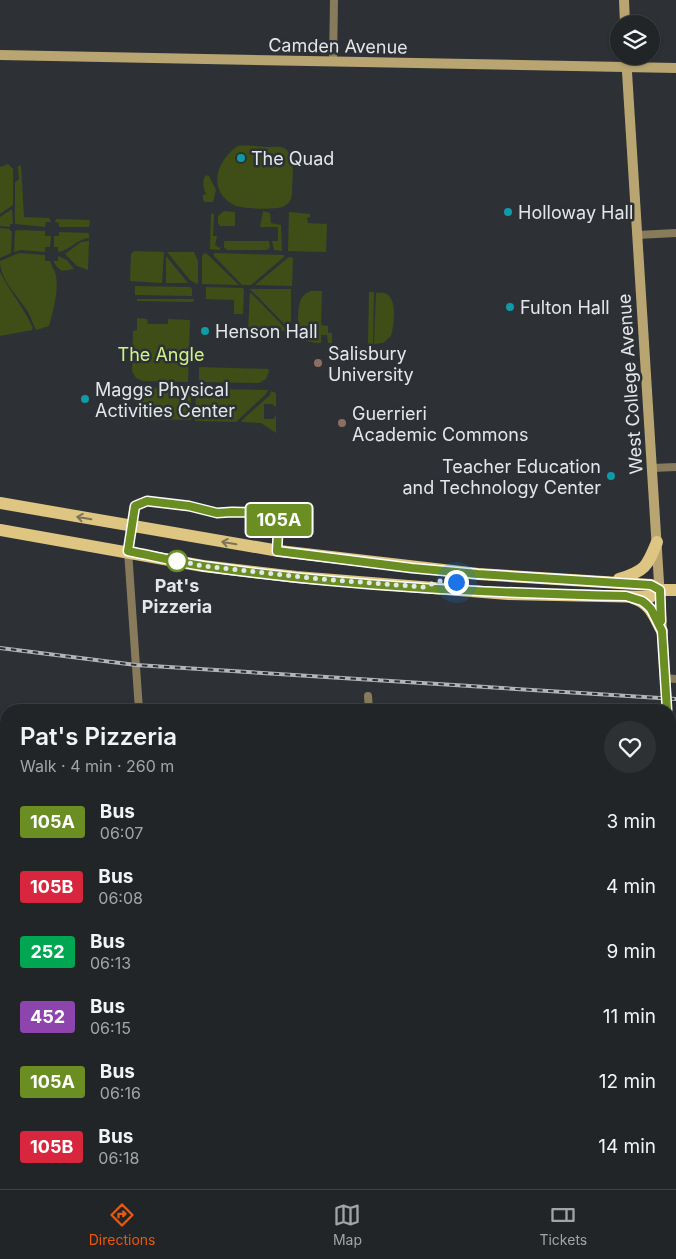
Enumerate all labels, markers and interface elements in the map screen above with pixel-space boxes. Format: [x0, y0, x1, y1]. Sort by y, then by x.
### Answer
map controls [610, 15, 660, 65]
button: layers [610, 15, 660, 65]
street label: Camden Avenue [268, 34, 408, 58]
place label: The Quad [251, 148, 334, 169]
marker: The Quad [235, 152, 247, 164]
place label: Holloway Hall [518, 202, 633, 223]
marker: Holloway Hall [502, 206, 514, 218]
street label: West College Avenue [613, 293, 647, 475]
place label: Fulton Hall [520, 297, 610, 318]
marker: Fulton Hall [504, 301, 516, 313]
place label: Henson Hall [215, 321, 318, 342]
marker: Henson Hall [199, 325, 211, 337]
place label: Salisbury University [328, 343, 414, 385]
park label: The Angle [118, 344, 204, 365]
marker: Salisbury University [312, 357, 324, 369]
place label: Maggs Physical Activities Center [95, 379, 235, 421]
marker: Maggs Physical Activities Center [79, 393, 91, 405]
place label: Guerrieri Academic Commons [352, 403, 528, 445]
marker: Guerrieri Academic Commons [336, 417, 348, 429]
place label: Teacher Education and Technology Center [402, 456, 601, 498]
marker: Teacher Education and Technology Center [605, 470, 617, 482]
line badge: 105A [244, 504, 314, 536]
text: 105A [257, 509, 301, 530]
one-way arrow [76, 513, 92, 523]
one-way arrow [221, 537, 237, 547]
marker: Pat's Pizzeria [166, 550, 188, 572]
your location [444, 570, 469, 595]
place label: Pat's Pizzeria [142, 575, 212, 617]
button: heart [604, 721, 656, 773]
text: Pat's Pizzeria [20, 722, 177, 751]
text: Walk · 4 min · 260 m [20, 756, 174, 776]
text: Bus [100, 800, 135, 823]
text: 3 min [606, 810, 656, 833]
text: 105A [30, 811, 75, 832]
text: 06:07 [100, 823, 143, 843]
text: Bus [98, 865, 133, 888]
text: 4 min [606, 875, 656, 898]
text: 105B [30, 876, 73, 897]
text: 06:08 [98, 888, 143, 908]
text: Bus [90, 930, 125, 953]
text: 9 min [606, 940, 656, 963]
text: 252 [30, 941, 65, 962]
text: 06:13 [90, 953, 131, 973]
text: Bus [90, 995, 125, 1018]
text: 11 min [603, 1005, 656, 1028]
text: 452 [30, 1006, 65, 1027]
text: 06:15 [90, 1018, 131, 1038]
text: Bus [100, 1060, 135, 1083]
text: 12 min [599, 1070, 656, 1093]
text: 105A [30, 1071, 75, 1092]
text: 06:16 [100, 1083, 141, 1103]
text: Bus [98, 1125, 133, 1148]
text: 14 min [598, 1135, 656, 1158]
text: 105B [30, 1136, 73, 1157]
text: 06:18 [98, 1148, 139, 1168]
tab: Directions [89, 1201, 155, 1248]
tab: Map [333, 1201, 362, 1248]
tab: Tickets [539, 1201, 587, 1248]

